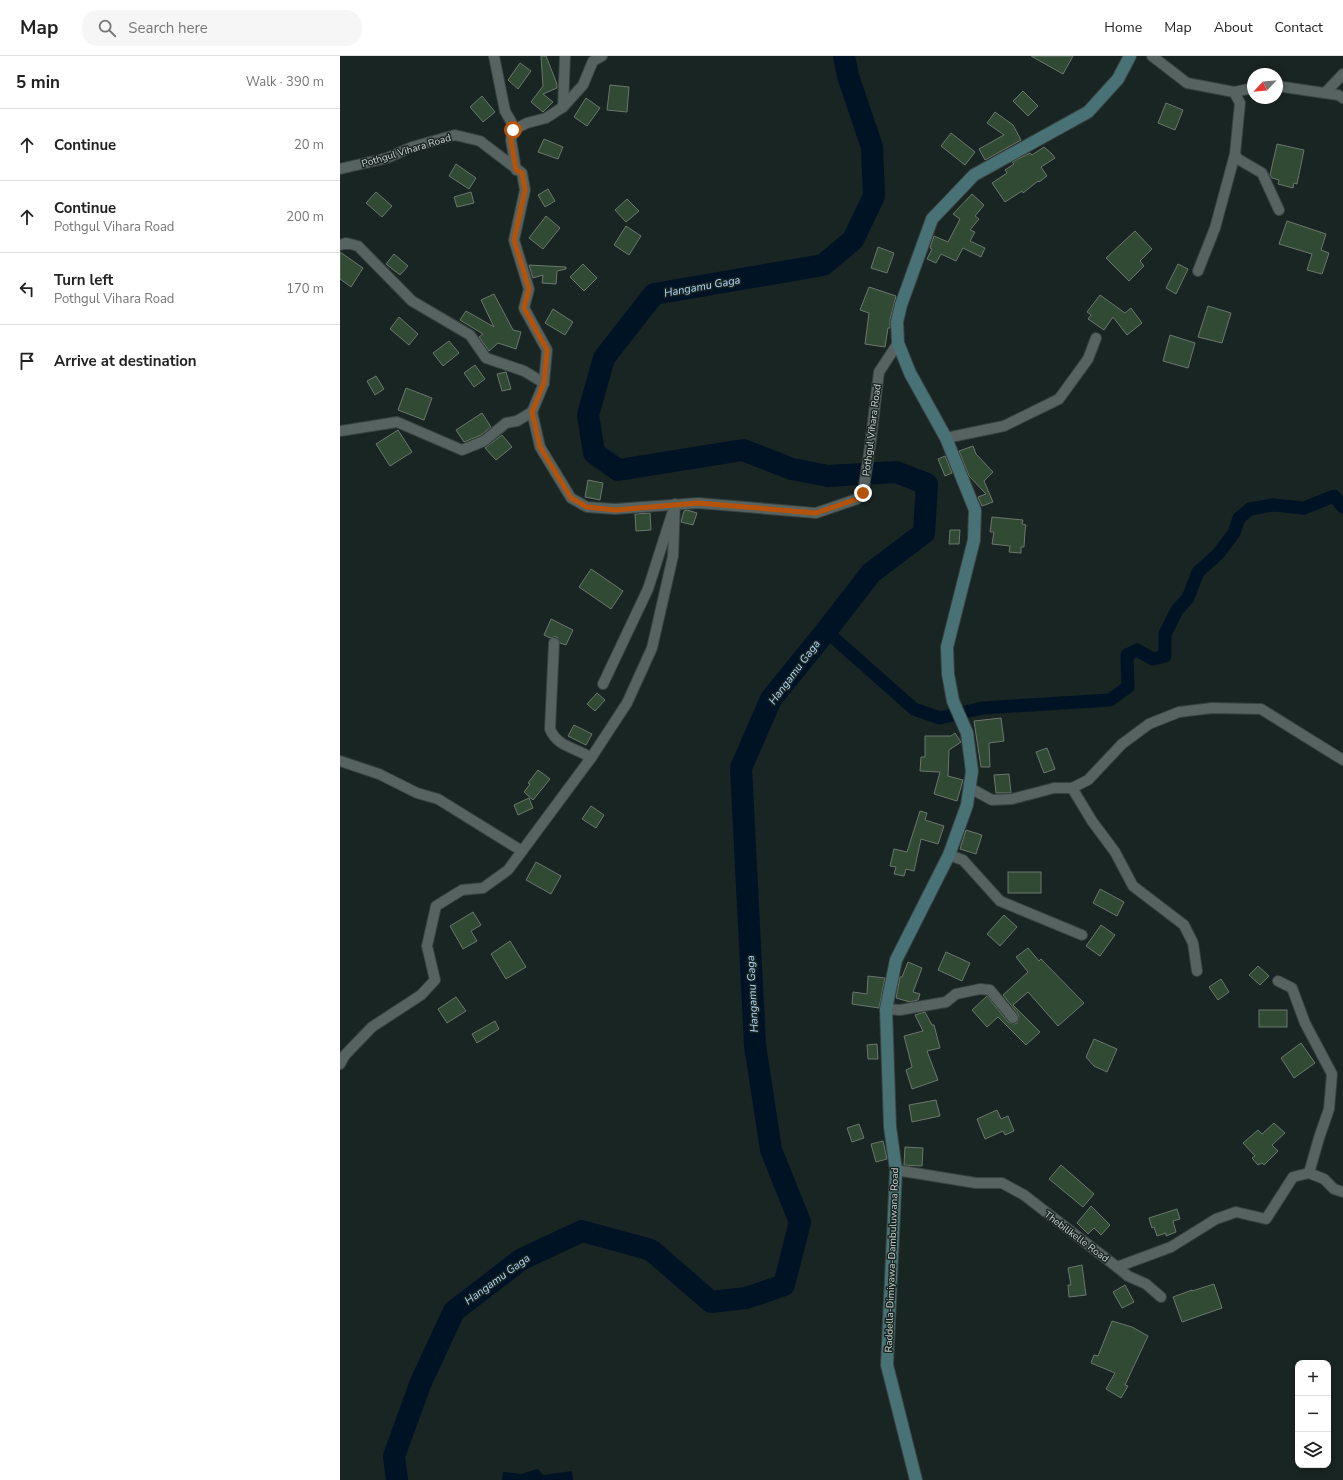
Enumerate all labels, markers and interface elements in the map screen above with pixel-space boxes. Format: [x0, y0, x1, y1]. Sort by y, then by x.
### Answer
search box [82, 10, 362, 46]
text: Map [20, 15, 58, 41]
icon: search [96, 17, 118, 39]
text: Search here [128, 18, 208, 38]
text: Home [1104, 18, 1142, 37]
text: Map [1164, 18, 1192, 37]
text: About [1214, 18, 1253, 37]
text: Contact [1275, 18, 1323, 37]
north arrow [1247, 68, 1283, 104]
text: 5 min [16, 71, 60, 94]
text: Walk · 390 m [246, 73, 324, 91]
route start [504, 121, 522, 139]
street label: Pothgul Vihara Road [360, 131, 453, 171]
icon: ahead [16, 134, 38, 156]
text: Continue [54, 135, 116, 155]
text: 20 m [294, 136, 324, 154]
text: Continue [54, 198, 116, 218]
icon: ahead [16, 206, 38, 228]
text: 200 m [286, 208, 324, 226]
text: Pothgul Vihara Road [54, 218, 174, 236]
text: Turn left [54, 270, 113, 290]
water label: Hangamu Gaga [663, 272, 742, 301]
icon: left [16, 278, 38, 300]
text: 170 m [286, 280, 324, 298]
text: Pothgul Vihara Road [54, 290, 174, 308]
icon: arrive [16, 350, 38, 372]
text: Arrive at destination [54, 351, 197, 371]
street label: Pothgul Vihara Road [859, 383, 885, 477]
route end [854, 484, 872, 502]
water label: Hangamu Gaga [765, 637, 824, 708]
water label: Hangamu Gaga [743, 955, 762, 1033]
street label: Raddella-Dimiyawa-Dambuluwana Road [882, 1167, 902, 1353]
street label: Thebilikelle Road [1041, 1208, 1112, 1266]
water label: Hangamu Gaga [462, 1251, 533, 1308]
map controls [1295, 1360, 1331, 1468]
button: + [1295, 1360, 1331, 1396]
button: − [1295, 1396, 1331, 1432]
button: layers [1295, 1432, 1331, 1468]

